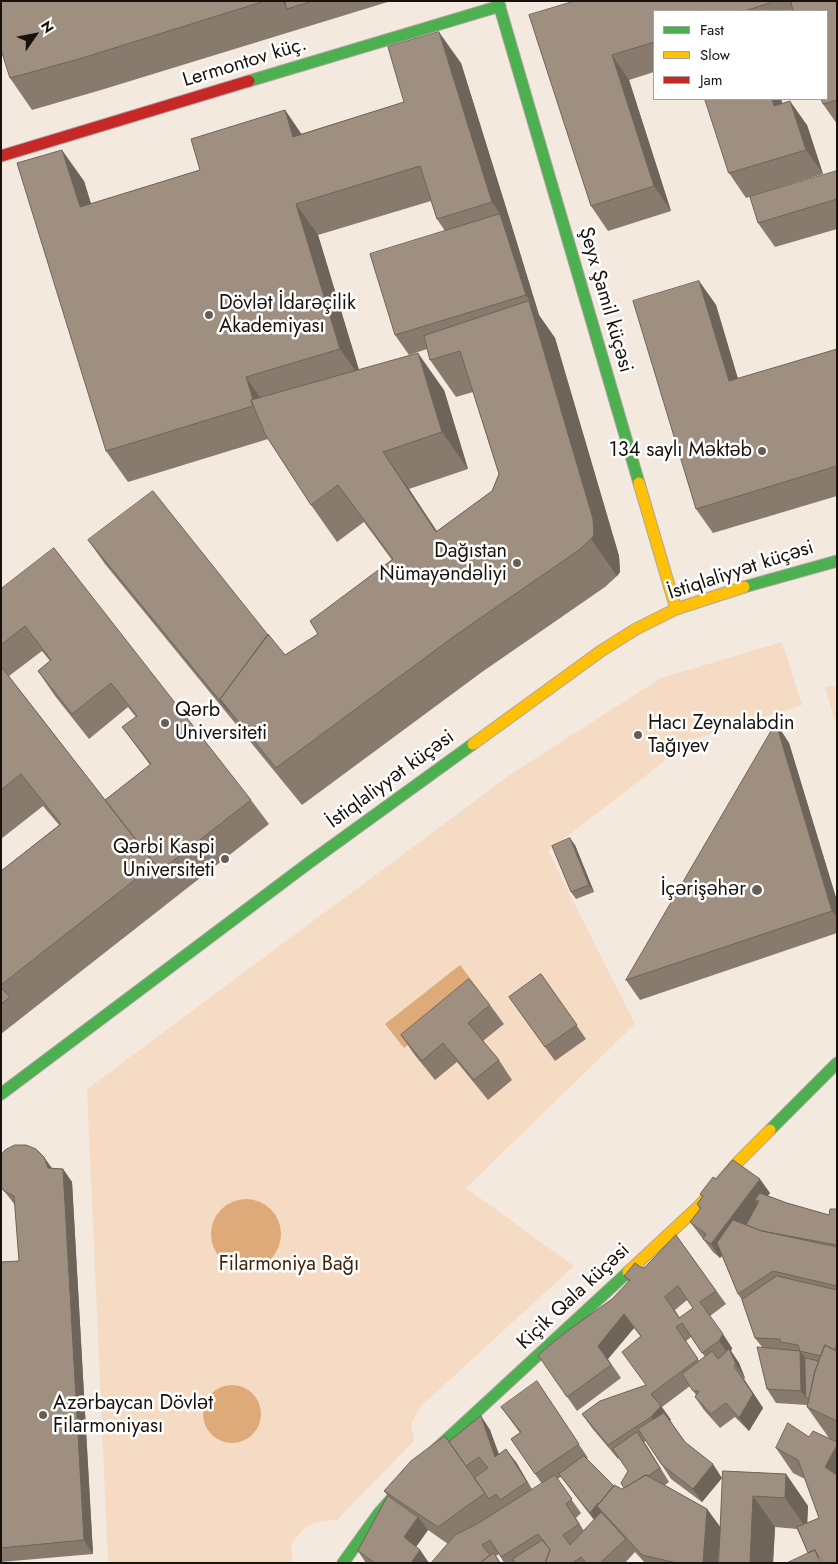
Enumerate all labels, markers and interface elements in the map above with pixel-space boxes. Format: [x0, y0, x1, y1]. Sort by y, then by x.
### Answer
north arrow [10, 10, 60, 60]
legend [653, 10, 828, 100]
text: N [36, 17, 59, 37]
text: Fast [700, 19, 724, 41]
street label: Lermontov küç. [180, 33, 310, 93]
text: Slow [700, 44, 730, 66]
text: Jam [700, 69, 723, 91]
street label: Şeyx Şamil küçəsi [573, 225, 637, 375]
place label: Dövlət İdarəçilik Akademiyası [219, 292, 356, 339]
marker: Dövlət İdarəçilik Akademiyası [203, 309, 215, 321]
place label: 134 saylı Məktəb [609, 439, 752, 463]
marker: 134 saylı Məktəb [756, 445, 768, 457]
street label: İstiqlaliyyət küçəsi [665, 536, 817, 606]
place label: Dağıstan Nümayəndəliyi [379, 540, 507, 587]
marker: Dağıstan Nümayəndəliyi [511, 557, 523, 569]
place label: Qərb Universiteti [175, 699, 267, 746]
place label: Hacı Zeynalabdin Tağıyev [648, 712, 795, 759]
marker: Qərb Universiteti [159, 717, 171, 729]
street label: İstiqlaliyyət küçəsi [323, 726, 459, 834]
marker: Hacı Zeynalabdin Tağıyev [632, 729, 644, 741]
place label: Qərbi Kaspi Universiteti [113, 836, 215, 883]
marker: Qərbi Kaspi Universiteti [219, 853, 231, 865]
place label: İçərişəhər [661, 878, 746, 902]
marker: İçərişəhər [750, 883, 764, 897]
street label: Kiçik Qala küçəsi [513, 1239, 635, 1355]
park label: Filarmoniya Bağı [219, 1253, 359, 1277]
place label: Azərbaycan Dövlət Filarmoniyası [53, 1392, 213, 1439]
marker: Azərbaycan Dövlət Filarmoniyası [37, 1409, 49, 1421]

